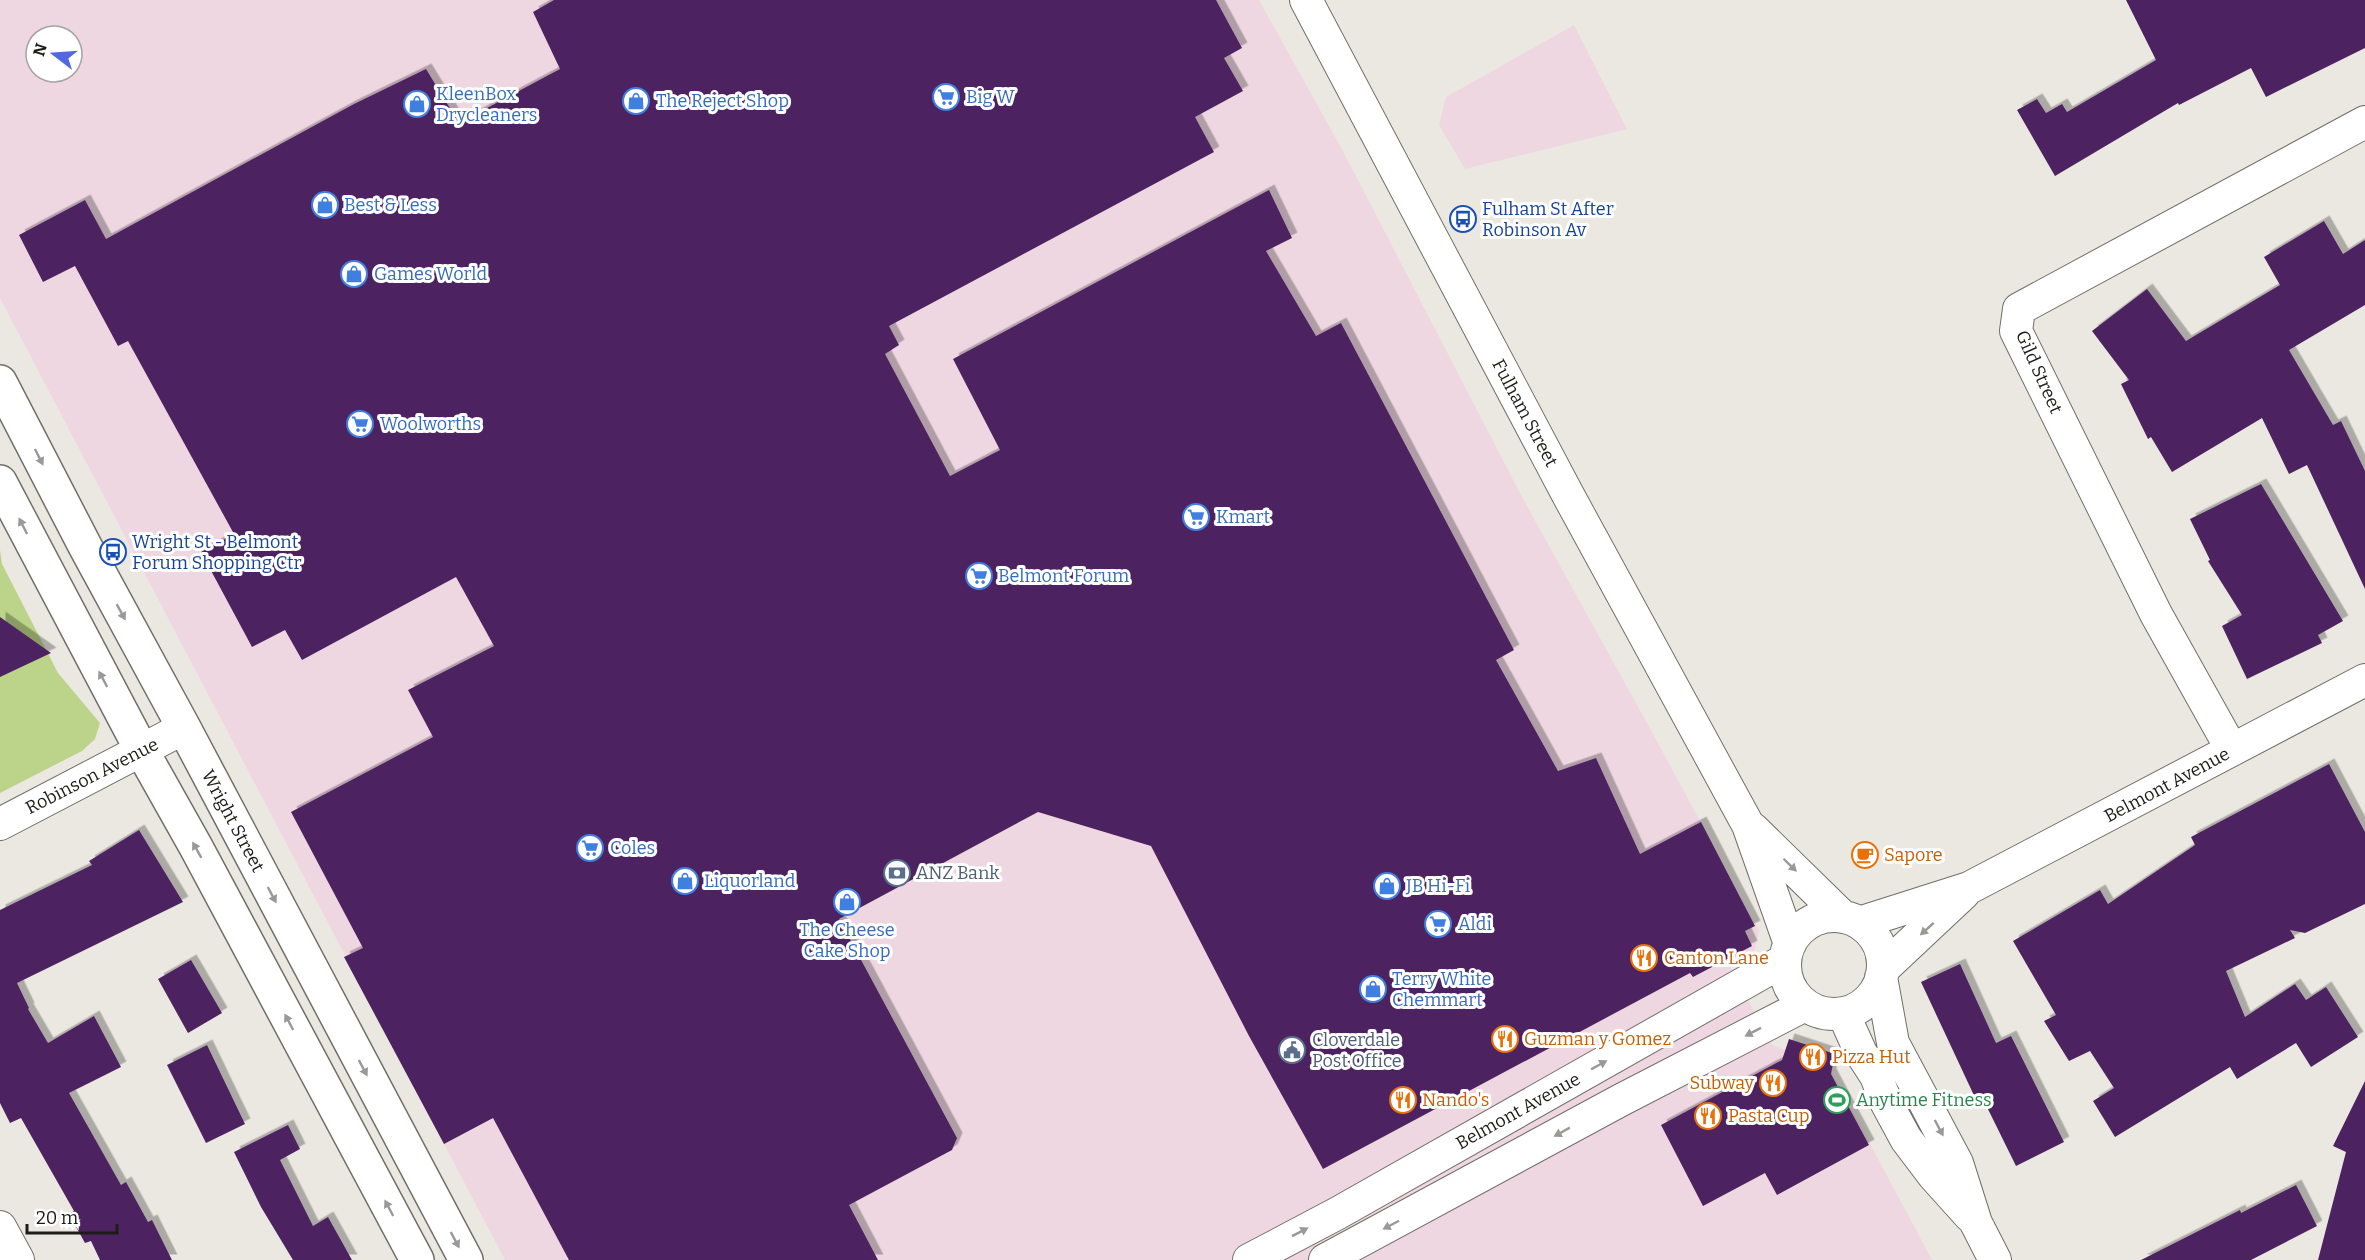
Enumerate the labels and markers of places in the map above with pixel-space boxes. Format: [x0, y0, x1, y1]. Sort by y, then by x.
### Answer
supermarket icon: Big W [931, 82, 961, 112]
place label: KleenBox Drycleaners [436, 83, 537, 126]
shop icon: The Reject Shop [621, 86, 651, 116]
place label: Big W [966, 86, 1015, 108]
shop icon: KleenBox Drycleaners [402, 89, 432, 119]
place label: The Reject Shop [656, 90, 789, 112]
shop icon: Best & Less [310, 190, 340, 220]
place label: Best & Less [344, 194, 437, 216]
place label: Fulham St After Robinson Av [1482, 198, 1614, 241]
bus stop icon: Fulham St After Robinson Av [1448, 204, 1478, 234]
shop icon: Games World [339, 259, 369, 289]
place label: Games World [374, 263, 487, 285]
supermarket icon: Woolworths [345, 409, 375, 439]
place label: Woolworths [380, 413, 481, 435]
supermarket icon: Kmart [1181, 502, 1211, 532]
place label: Kmart [1216, 506, 1270, 528]
place label: Wright St - Belmont Forum Shopping Ctr [132, 531, 302, 574]
bus stop icon: Wright St - Belmont Forum Shopping Ctr [98, 537, 128, 567]
supermarket icon: Belmont Forum [964, 561, 994, 591]
place label: Belmont Forum [998, 565, 1129, 587]
supermarket icon: Coles [575, 833, 605, 863]
place label: Coles [610, 837, 655, 859]
cafe icon: Sapore [1850, 840, 1880, 870]
place label: Sapore [1884, 844, 1943, 866]
bank icon: ANZ Bank [882, 858, 912, 888]
place label: ANZ Bank [916, 862, 1000, 884]
shop icon: Liquorland [670, 866, 700, 896]
place label: Liquorland [704, 870, 796, 892]
shop icon: JB Hi-Fi [1372, 871, 1402, 901]
place label: JB Hi-Fi [1405, 875, 1470, 897]
shop icon: The Cheese Cake Shop [832, 887, 862, 917]
supermarket icon: Aldi [1423, 909, 1453, 939]
place label: Aldi [1458, 913, 1492, 935]
place label: The Cheese Cake Shop [799, 919, 895, 962]
restaurant icon: Canton Lane [1629, 943, 1659, 973]
place label: Canton Lane [1664, 947, 1769, 969]
place label: Terry White Chemmart [1392, 968, 1491, 1011]
shop icon: Terry White Chemmart [1358, 974, 1388, 1004]
restaurant icon: Guzman y Gomez [1490, 1024, 1520, 1054]
place label: Guzman y Gomez [1524, 1028, 1671, 1050]
place label: Cloverdale Post Office [1312, 1029, 1402, 1072]
public building icon: Cloverdale Post Office [1277, 1035, 1307, 1065]
restaurant icon: Pizza Hut [1798, 1042, 1828, 1072]
place label: Pizza Hut [1832, 1046, 1911, 1068]
restaurant icon: Subway [1758, 1068, 1788, 1098]
place label: Subway [1689, 1072, 1754, 1094]
restaurant icon: Nando's [1388, 1085, 1418, 1115]
sports icon: Anytime Fitness [1822, 1085, 1852, 1115]
place label: Nando's [1422, 1089, 1489, 1111]
place label: Anytime Fitness [1856, 1089, 1992, 1111]
restaurant icon: Pasta Cup [1693, 1101, 1723, 1131]
place label: Pasta Cup [1728, 1105, 1810, 1127]

